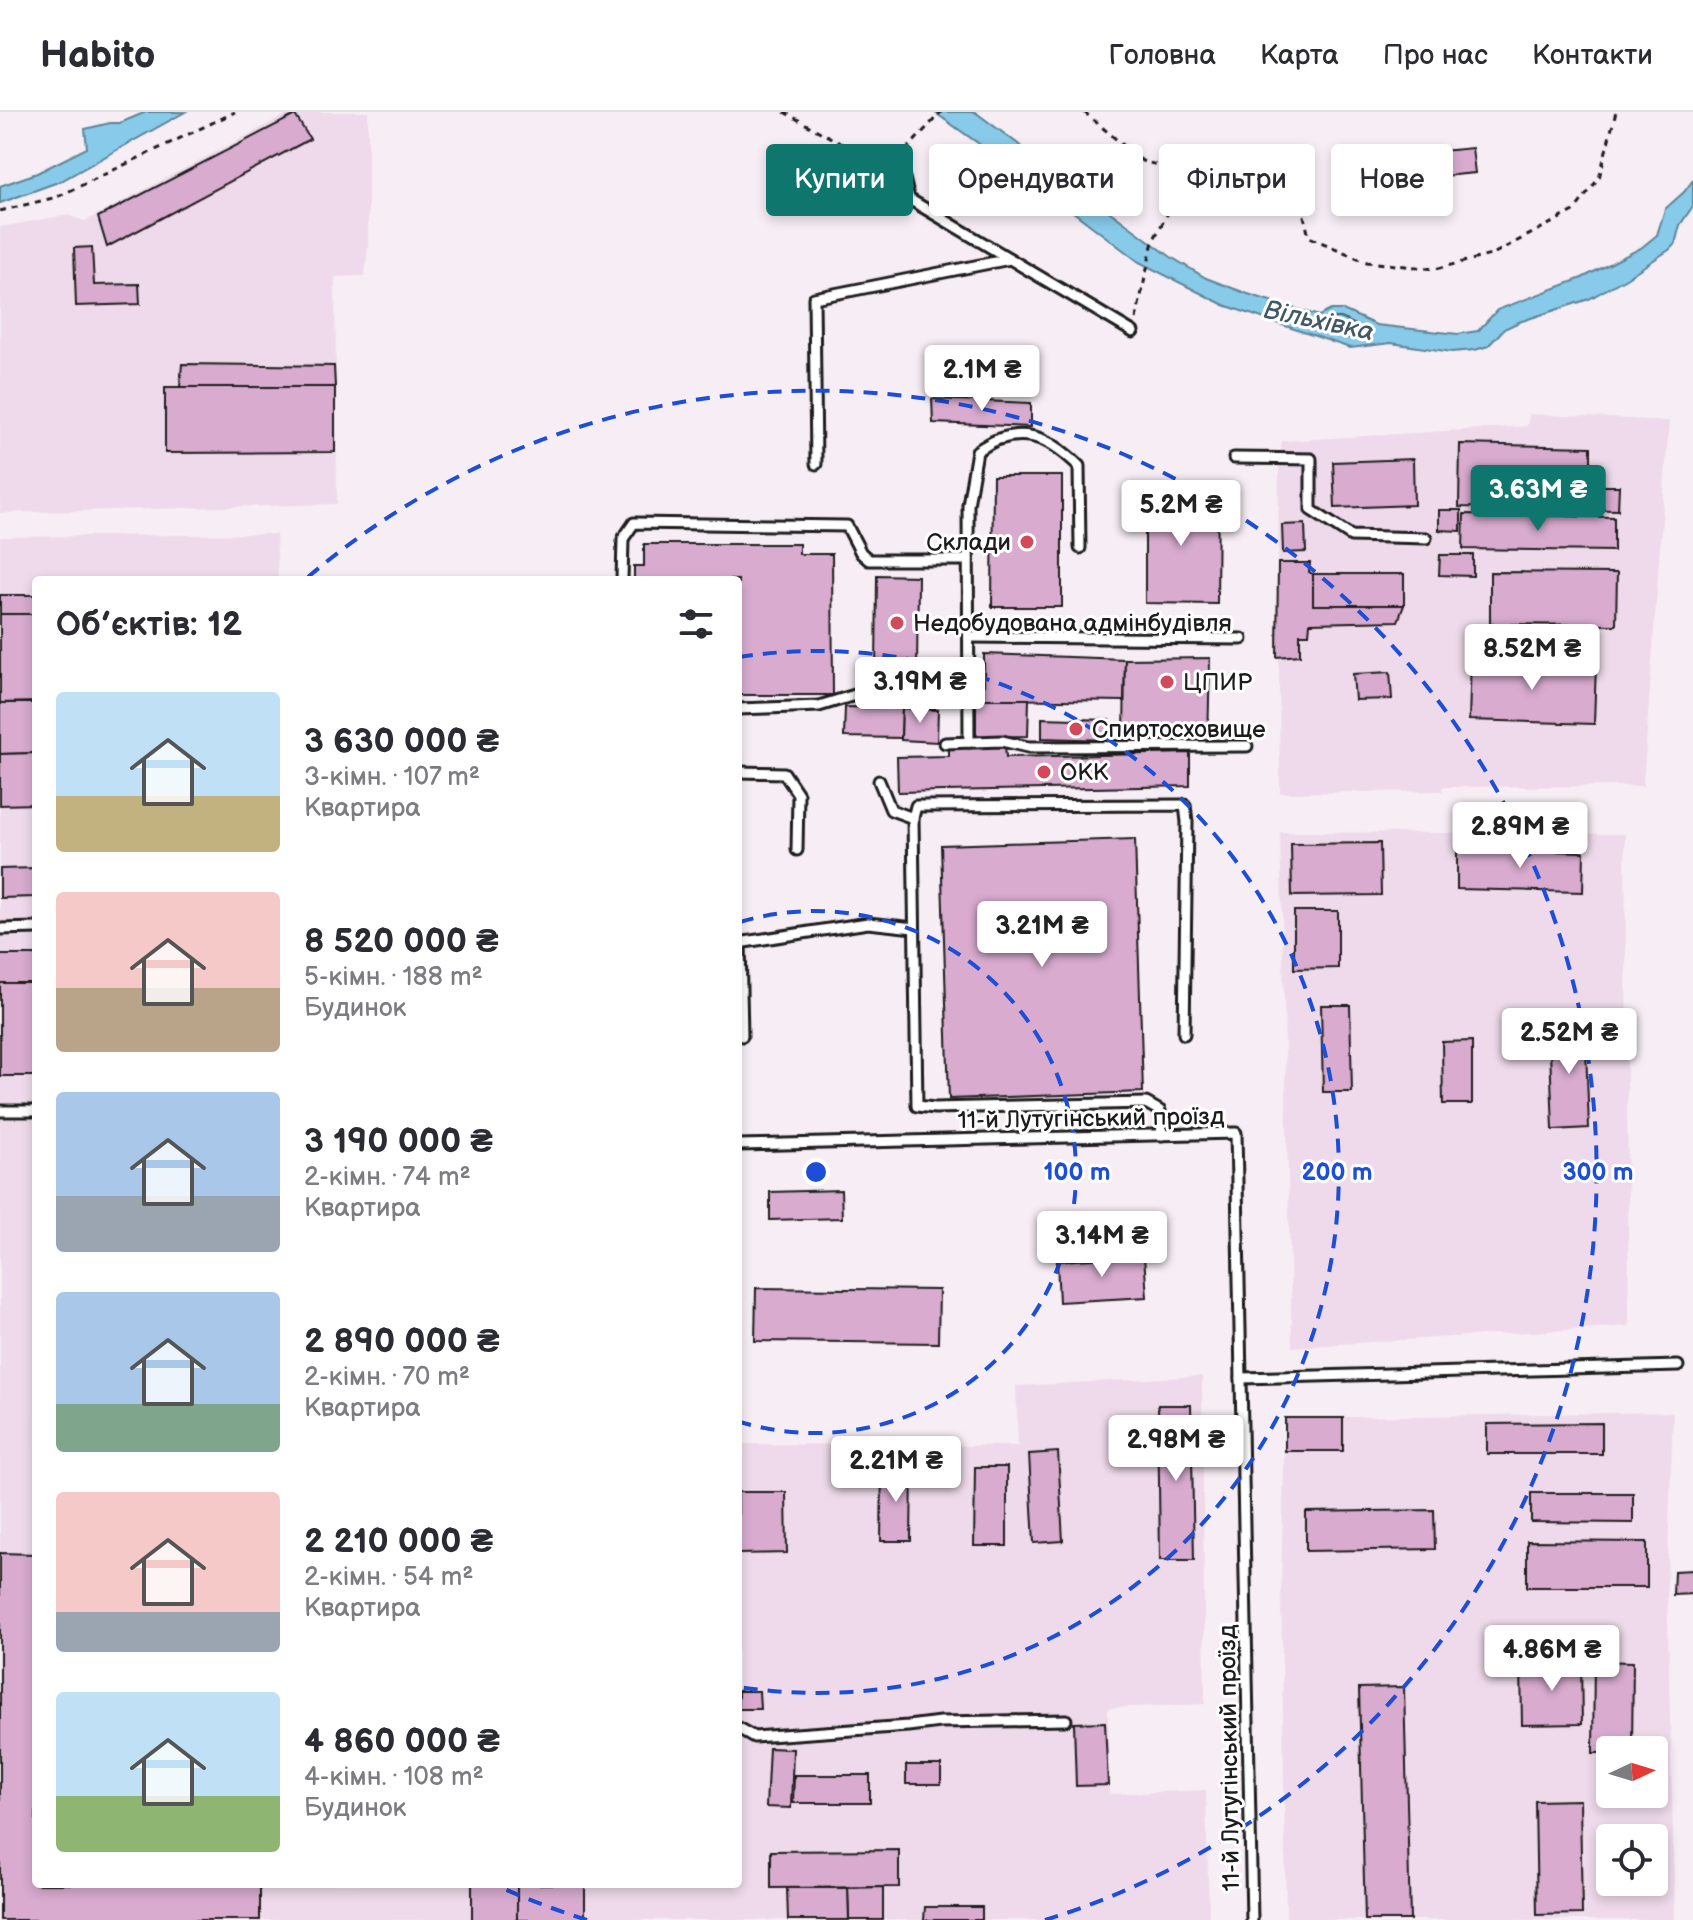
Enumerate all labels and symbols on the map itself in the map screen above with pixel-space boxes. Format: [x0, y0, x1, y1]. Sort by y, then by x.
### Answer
water label: Вільхівка [1261, 295, 1376, 348]
pin: 2.1M ₴ [917, 345, 1047, 413]
pin: 3.63M ₴ [1464, 465, 1612, 533]
pin: 5.2M ₴ [1116, 480, 1246, 548]
place label: Склади [926, 528, 1011, 557]
marker: Склади [1018, 533, 1036, 551]
place label: Недобудована адмінбудівля [913, 609, 1232, 638]
marker: Недобудована адмінбудівля [888, 614, 906, 632]
pin: 8.52M ₴ [1458, 624, 1606, 692]
pin: 3.19M ₴ [846, 657, 994, 725]
place label: ЦПИР [1183, 668, 1252, 697]
marker: ЦПИР [1158, 673, 1176, 691]
place label: Спиртосховище [1092, 715, 1266, 744]
marker: Спиртосховище [1067, 720, 1085, 738]
place label: ОКК [1060, 758, 1109, 787]
marker: ОКК [1035, 763, 1053, 781]
pin: 2.89M ₴ [1446, 802, 1594, 870]
pin: 3.21M ₴ [968, 901, 1116, 969]
pin: 2.52M ₴ [1495, 1008, 1643, 1076]
street label: 11-й Лутугінський проїзд [957, 1102, 1225, 1135]
centre of rings [802, 1158, 830, 1186]
text: 100 m [1044, 1158, 1110, 1187]
text: 200 m [1302, 1158, 1372, 1187]
text: 300 m [1563, 1158, 1633, 1187]
pin: 3.14M ₴ [1028, 1211, 1176, 1279]
pin: 2.98M ₴ [1102, 1415, 1250, 1483]
pin: 2.21M ₴ [822, 1436, 970, 1504]
street label: 11-й Лутугінський проїзд [1213, 1624, 1246, 1892]
pin: 4.86M ₴ [1478, 1625, 1626, 1693]
north arrow [1596, 1736, 1668, 1808]

